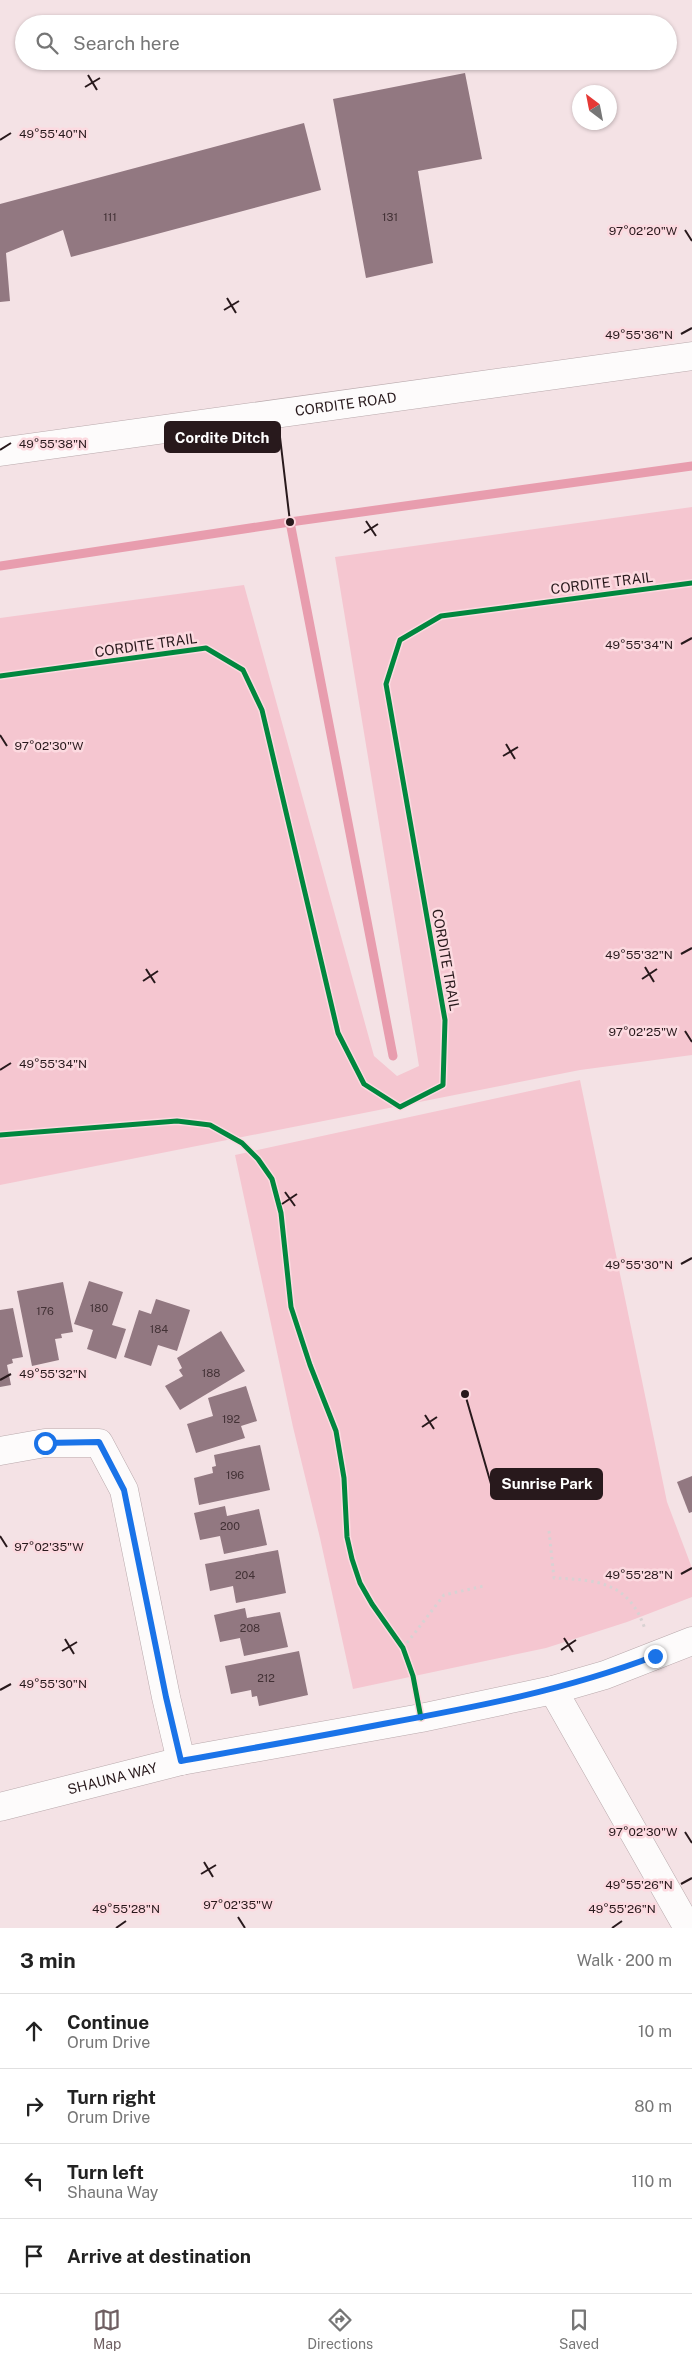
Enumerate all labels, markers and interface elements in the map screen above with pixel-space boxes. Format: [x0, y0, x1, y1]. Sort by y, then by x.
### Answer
search box [15, 15, 677, 70]
icon: search [33, 29, 61, 57]
text: Search here [73, 32, 180, 54]
north arrow [572, 85, 617, 130]
text: 49°55'40"N [19, 127, 87, 141]
house number: 111 [103, 211, 117, 223]
house number: 131 [382, 211, 398, 223]
text: 97°02'20"W [609, 224, 678, 238]
text: 49°55'36"N [605, 328, 673, 342]
street label: CORDITE ROAD [294, 389, 397, 419]
callout: Cordite Ditch [165, 422, 280, 452]
text: Cordite Ditch [175, 429, 269, 446]
text: 49°55'38"N [19, 437, 87, 451]
street label: CORDITE TRAIL [550, 569, 654, 597]
street label: CORDITE TRAIL [94, 630, 198, 660]
text: 49°55'34"N [605, 638, 673, 652]
text: 97°02'30"W [15, 739, 84, 753]
street label: CORDITE TRAIL [429, 908, 463, 1012]
text: 49°55'32"N [605, 948, 673, 962]
text: 97°02'25"W [609, 1025, 678, 1039]
text: 49°55'34"N [19, 1057, 87, 1071]
text: 49°55'30"N [605, 1258, 673, 1272]
house number: 180 [90, 1302, 108, 1314]
house number: 176 [36, 1305, 54, 1317]
house number: 184 [150, 1323, 168, 1335]
text: 49°55'32"N [19, 1367, 87, 1381]
house number: 188 [202, 1367, 220, 1379]
house number: 192 [222, 1413, 240, 1425]
route start [34, 1432, 57, 1455]
house number: 196 [226, 1469, 244, 1481]
callout: Sunrise Park [491, 1469, 602, 1499]
text: Sunrise Park [501, 1475, 593, 1492]
house number: 200 [220, 1520, 240, 1532]
text: 97°02'35"W [14, 1540, 84, 1554]
text: 49°55'28"N [605, 1568, 673, 1582]
house number: 204 [235, 1569, 255, 1581]
house number: 208 [240, 1622, 260, 1634]
route end [644, 1645, 667, 1668]
house number: 212 [257, 1672, 275, 1684]
text: 49°55'30"N [19, 1677, 87, 1691]
street label: SHAUNA WAY [66, 1759, 160, 1798]
text: 97°02'30"W [609, 1825, 678, 1839]
text: 49°55'26"N [605, 1878, 673, 1892]
text: 97°02'35"W [203, 1898, 273, 1912]
text: 49°55'28"N [92, 1902, 160, 1916]
text: 49°55'26"N [588, 1902, 656, 1916]
text: 3 min [20, 1948, 76, 1973]
text: Walk · 200 m [577, 1951, 672, 1970]
text: Continue [67, 2011, 149, 2033]
icon: ahead [20, 2017, 48, 2045]
text: 10 m [638, 2022, 672, 2041]
text: Orum Drive [67, 2033, 150, 2052]
text: Turn right [67, 2086, 156, 2108]
icon: right [20, 2092, 48, 2120]
text: 80 m [634, 2097, 672, 2116]
text: Orum Drive [67, 2108, 150, 2127]
text: Turn left [67, 2161, 144, 2183]
icon: left [20, 2167, 48, 2195]
text: 110 m [631, 2172, 672, 2191]
text: Shauna Way [67, 2183, 158, 2202]
icon: arrive [20, 2242, 48, 2270]
text: Arrive at destination [67, 2245, 251, 2267]
tab: Map [93, 2306, 121, 2352]
tab: Directions [307, 2306, 373, 2352]
tab: Saved [559, 2306, 599, 2352]

